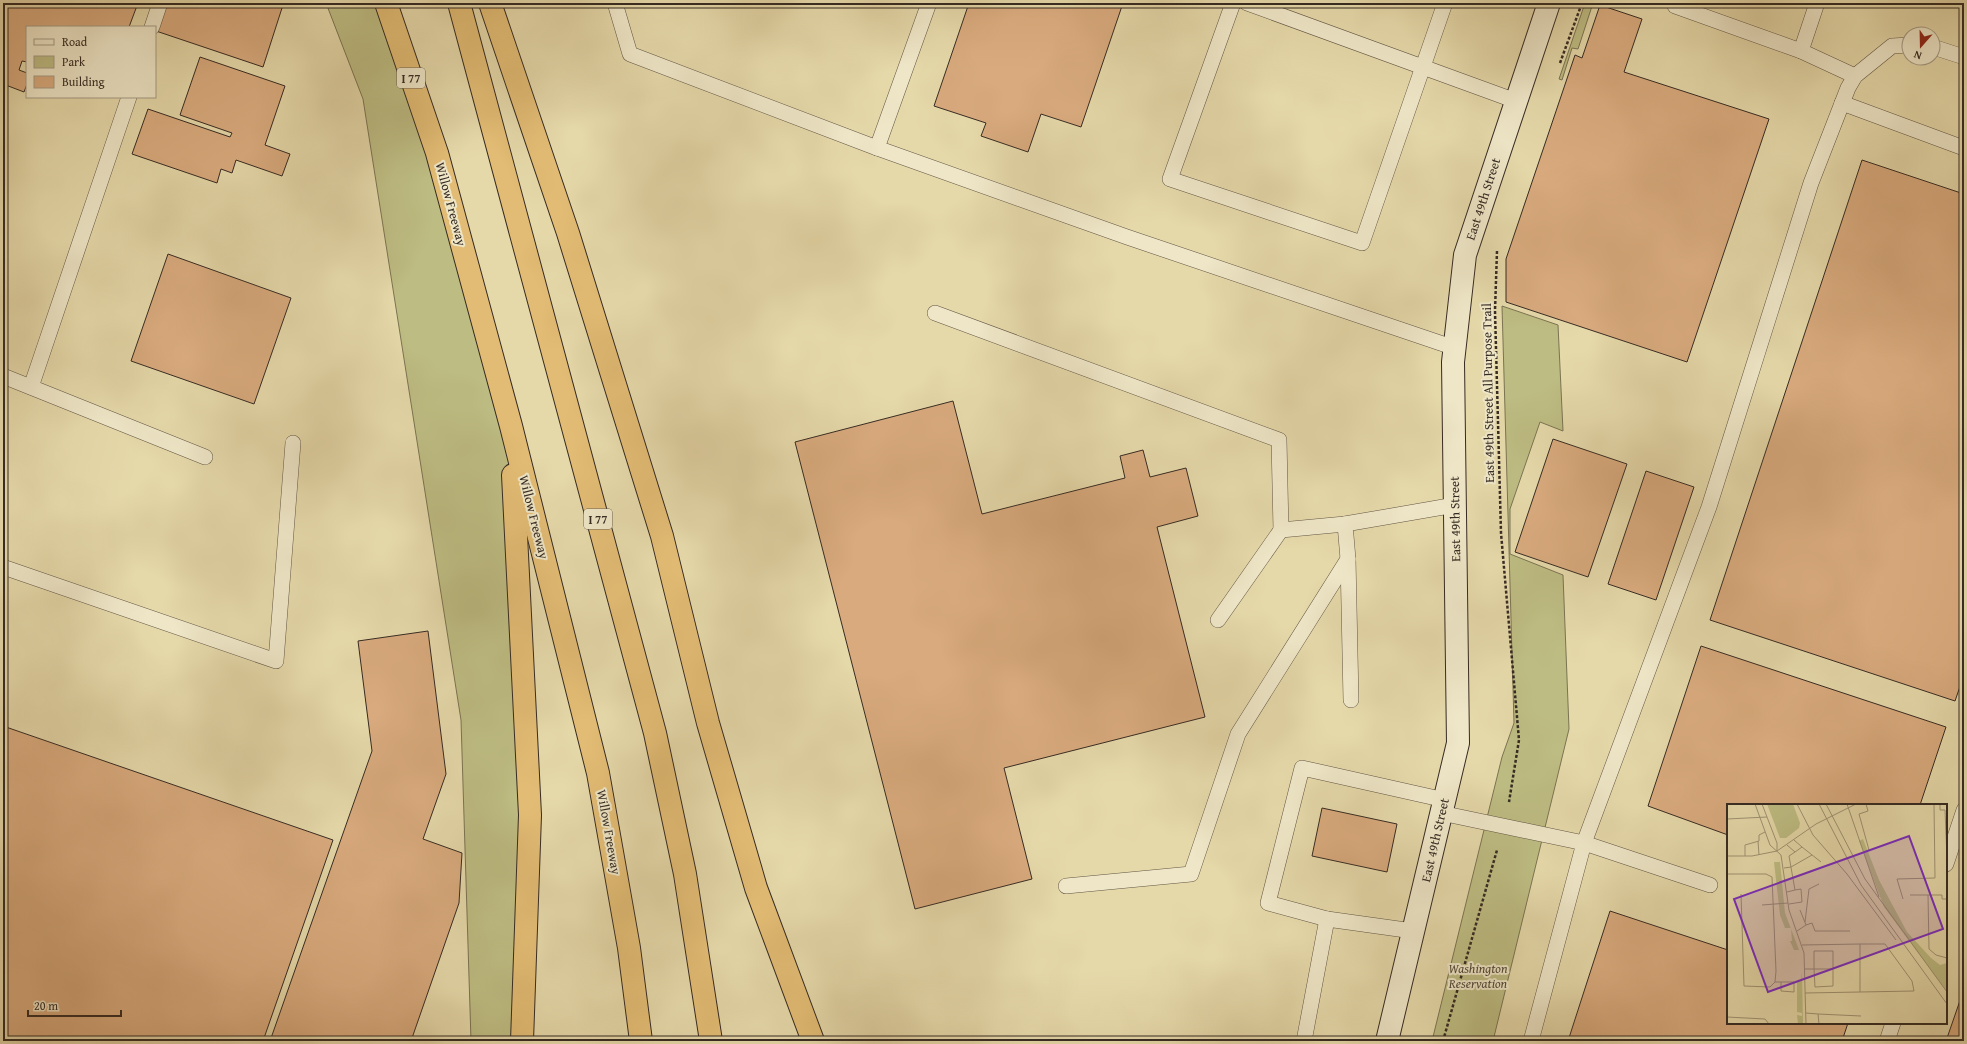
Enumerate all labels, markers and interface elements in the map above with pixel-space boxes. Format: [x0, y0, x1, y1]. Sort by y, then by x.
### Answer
legend [26, 26, 156, 98]
north arrow [1901, 26, 1941, 66]
text: Road [62, 33, 88, 50]
text: N [1911, 46, 1924, 64]
text: Park [62, 53, 86, 70]
road number: I 77 [397, 68, 425, 88]
text: Building [62, 73, 105, 90]
street label: East 49th Street [1461, 155, 1505, 243]
street label: Willow Freeway [431, 160, 471, 248]
street label: East 49th Street All Purpose Trail [1477, 303, 1499, 483]
street label: Willow Freeway [514, 473, 554, 561]
street label: East 49th Street [1445, 476, 1465, 562]
road number: I 77 [584, 509, 612, 529]
street label: Willow Freeway [592, 788, 626, 876]
street label: East 49th Street [1416, 796, 1454, 884]
inset map [1727, 804, 1947, 1024]
park label: Washington Reservation [1448, 959, 1508, 993]
scale bar [28, 992, 121, 1018]
text: 20 m [34, 997, 58, 1014]

